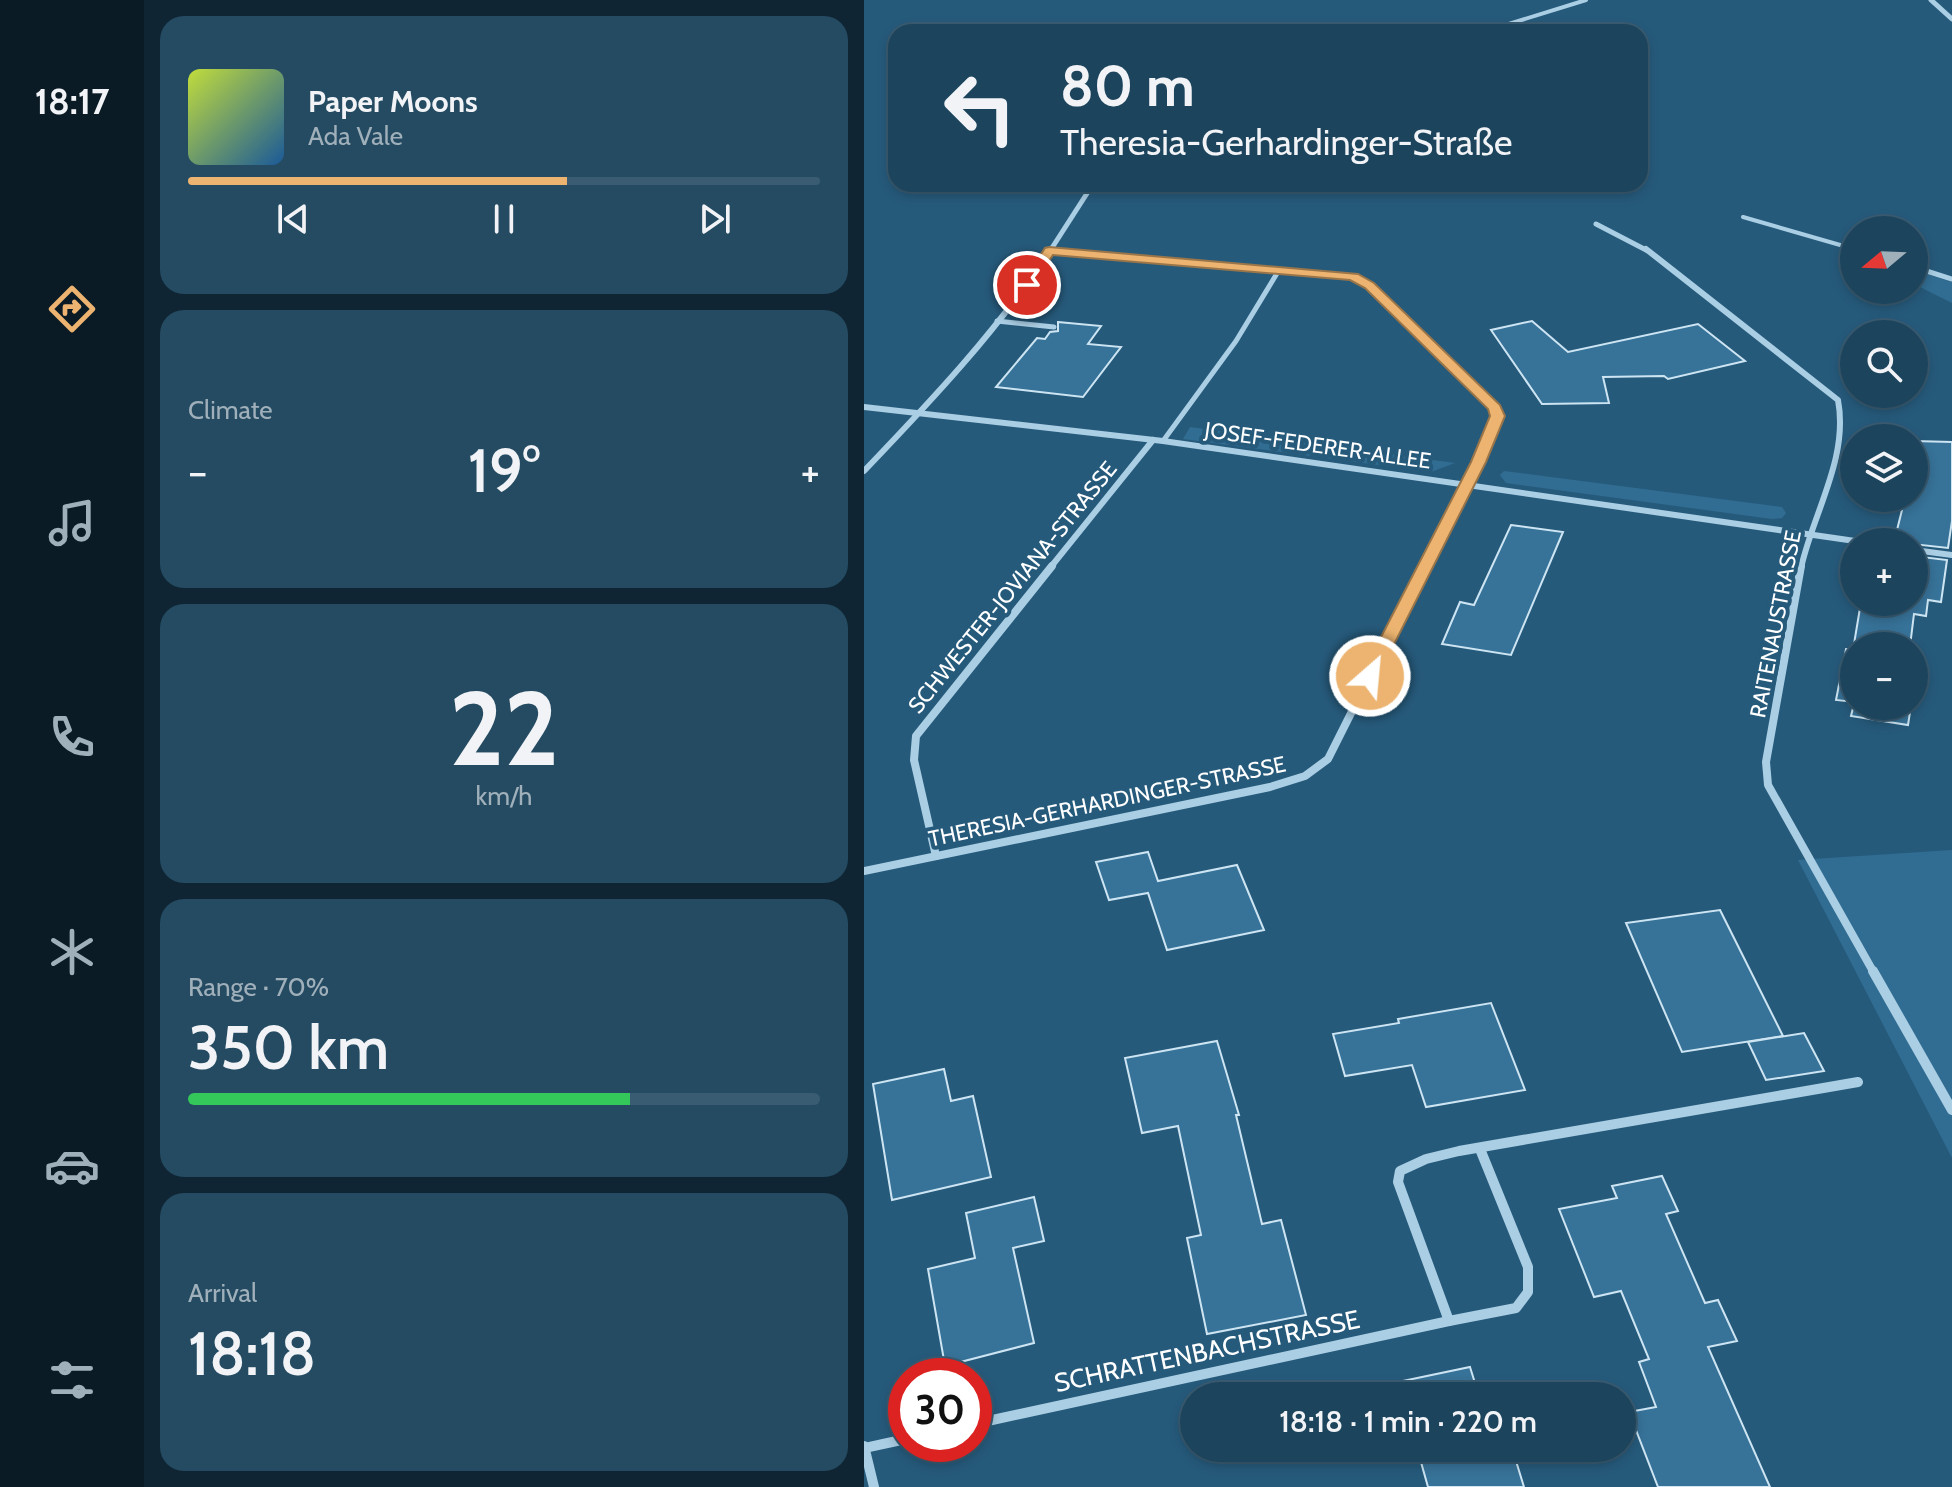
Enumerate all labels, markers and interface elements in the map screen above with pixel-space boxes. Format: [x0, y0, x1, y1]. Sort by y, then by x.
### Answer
text: 80 m [1060, 52, 1195, 120]
icon: left [928, 56, 1032, 160]
text: 18:17 [35, 79, 109, 123]
text: Paper Moons [308, 83, 478, 120]
text: Ada Vale [308, 120, 403, 152]
text: Theresia-Gerhardinger-Straße [1060, 120, 1512, 164]
icon: previous [271, 197, 315, 241]
icon: pause [482, 197, 526, 241]
icon: next [693, 197, 737, 241]
north arrow [1840, 216, 1928, 304]
map controls [1840, 216, 1928, 720]
pin [993, 251, 1061, 319]
icon: arrive [1005, 263, 1049, 307]
icon: directions [44, 281, 100, 337]
button: search [1840, 320, 1928, 408]
text: Climate [188, 394, 273, 426]
street label: JOSEF-FEDERER-ALLEE [1202, 416, 1433, 475]
button: layers [1840, 424, 1928, 512]
text: 19° [468, 434, 540, 507]
text: − [188, 445, 207, 498]
text: + [801, 445, 820, 498]
street label: SCHWESTER-JOVIANA-STRASSE [902, 456, 1122, 719]
icon: music [44, 495, 100, 551]
street label: RAITENAUSTRASSE [1744, 528, 1807, 720]
button: + [1840, 528, 1928, 616]
button: − [1840, 632, 1928, 720]
position arrow [1328, 634, 1412, 718]
text: 22 [449, 665, 559, 791]
icon: phone [44, 709, 100, 765]
street label: THERESIA-GERHARDINGER-STRASSE [926, 750, 1288, 853]
text: km/h [476, 780, 532, 812]
icon: climate [44, 924, 100, 980]
text: Range · 70% [188, 971, 329, 1003]
text: 350 km [188, 1011, 389, 1084]
icon: car [44, 1138, 100, 1194]
text: Arrival [188, 1277, 257, 1309]
street label: SCHRATTENBACHSTRASSE [1051, 1303, 1363, 1399]
text: 18:18 [188, 1317, 316, 1390]
icon: filters [44, 1352, 100, 1408]
speed limit sign: 30 [888, 1358, 992, 1462]
text: 18:18 · 1 min · 220 m [1279, 1403, 1537, 1440]

